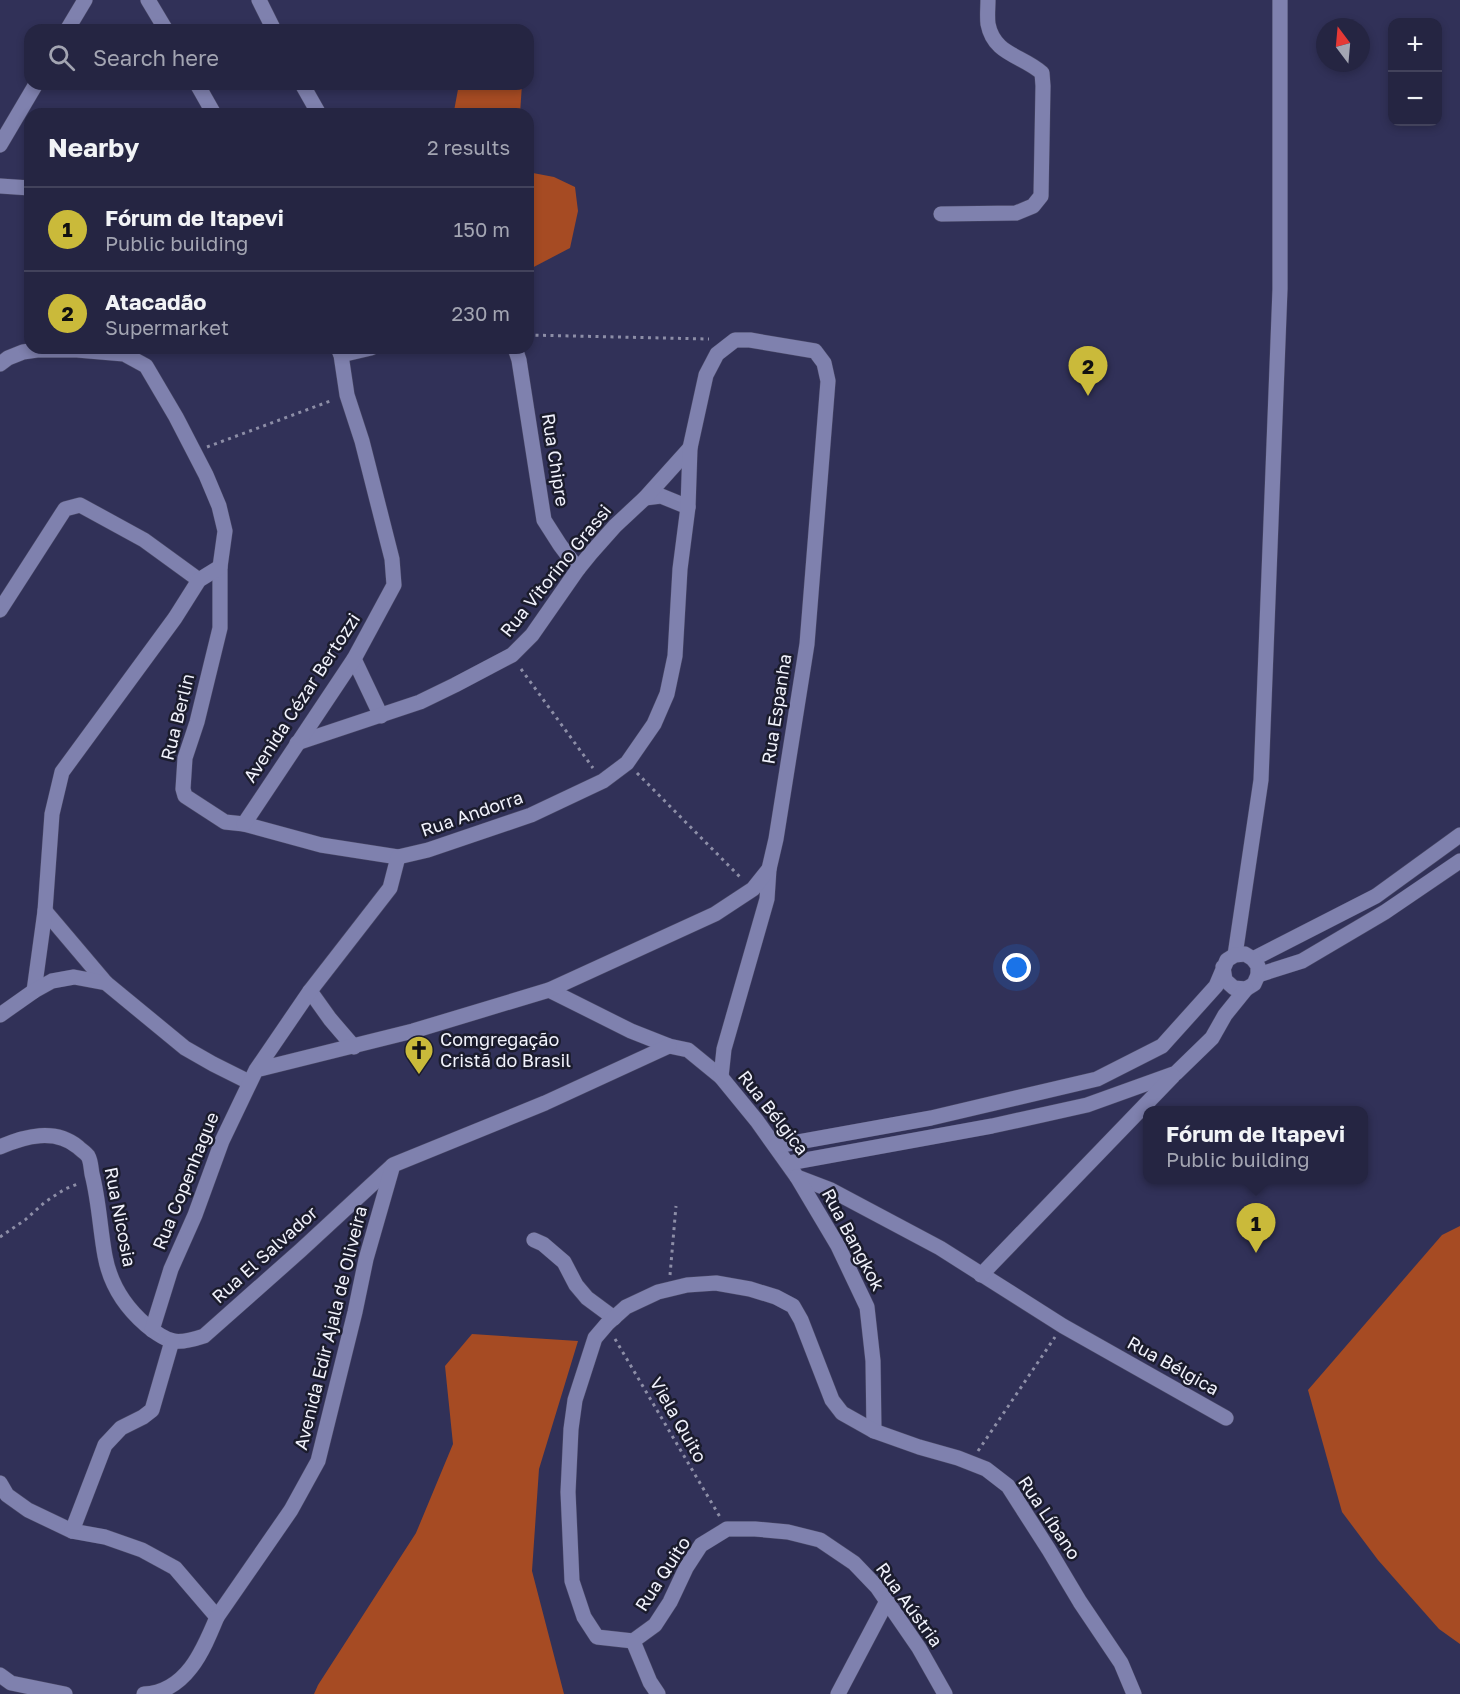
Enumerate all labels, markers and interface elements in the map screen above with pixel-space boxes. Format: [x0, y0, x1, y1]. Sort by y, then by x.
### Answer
north arrow [1316, 18, 1370, 72]
map controls [1388, 18, 1442, 126]
button: + [1388, 18, 1442, 72]
search box [24, 24, 534, 90]
icon: search [45, 41, 78, 74]
text: Search here [93, 44, 219, 71]
button: − [1388, 72, 1442, 126]
text: Nearby [48, 132, 139, 163]
text: 2 results [427, 135, 510, 159]
text: Fórum de Itapevi [105, 204, 284, 231]
text: 1 [62, 217, 73, 241]
text: 150 m [454, 217, 510, 241]
text: Public building [105, 231, 248, 255]
text: Atacadão [105, 288, 206, 315]
text: 2 [61, 301, 74, 325]
text: 230 m [452, 301, 510, 325]
text: Supermarket [105, 315, 229, 339]
pin: 2 [1068, 346, 1108, 396]
street label: Rua Chipre [538, 412, 574, 508]
street label: Rua Vitorino Grassi [495, 500, 615, 641]
street label: Avenida Cézar Bertozzi [238, 609, 364, 786]
street label: Rua Espanha [756, 652, 796, 766]
street label: Rua Berlin [156, 671, 198, 762]
street label: Rua Andorra [418, 785, 526, 841]
your location [1002, 953, 1031, 982]
place label: Comgregação Cristã do Brasil [440, 1028, 571, 1071]
church icon: Comgregação Cristã do Brasil [403, 1034, 435, 1076]
street label: Rua Bélgica [734, 1066, 814, 1159]
popup [1143, 1106, 1368, 1184]
street label: Rua Copenhague [147, 1108, 223, 1253]
text: Fórum de Itapevi [1166, 1120, 1345, 1147]
text: Public building [1166, 1147, 1309, 1171]
street label: Rua Nicosia [101, 1165, 141, 1269]
street label: Rua Bangkok [818, 1185, 890, 1294]
street label: Rua El Salvador [207, 1201, 322, 1307]
street label: Avenida Edir Ajala de Oliveira [289, 1204, 371, 1452]
pin: 1 [1236, 1204, 1276, 1253]
street label: Rua Bélgica [1124, 1331, 1223, 1399]
street label: Viela Quito [646, 1373, 712, 1466]
street label: Rua Líbano [1014, 1471, 1086, 1563]
street label: Rua Quito [630, 1532, 694, 1615]
street label: Rua Aústria [872, 1558, 948, 1651]

